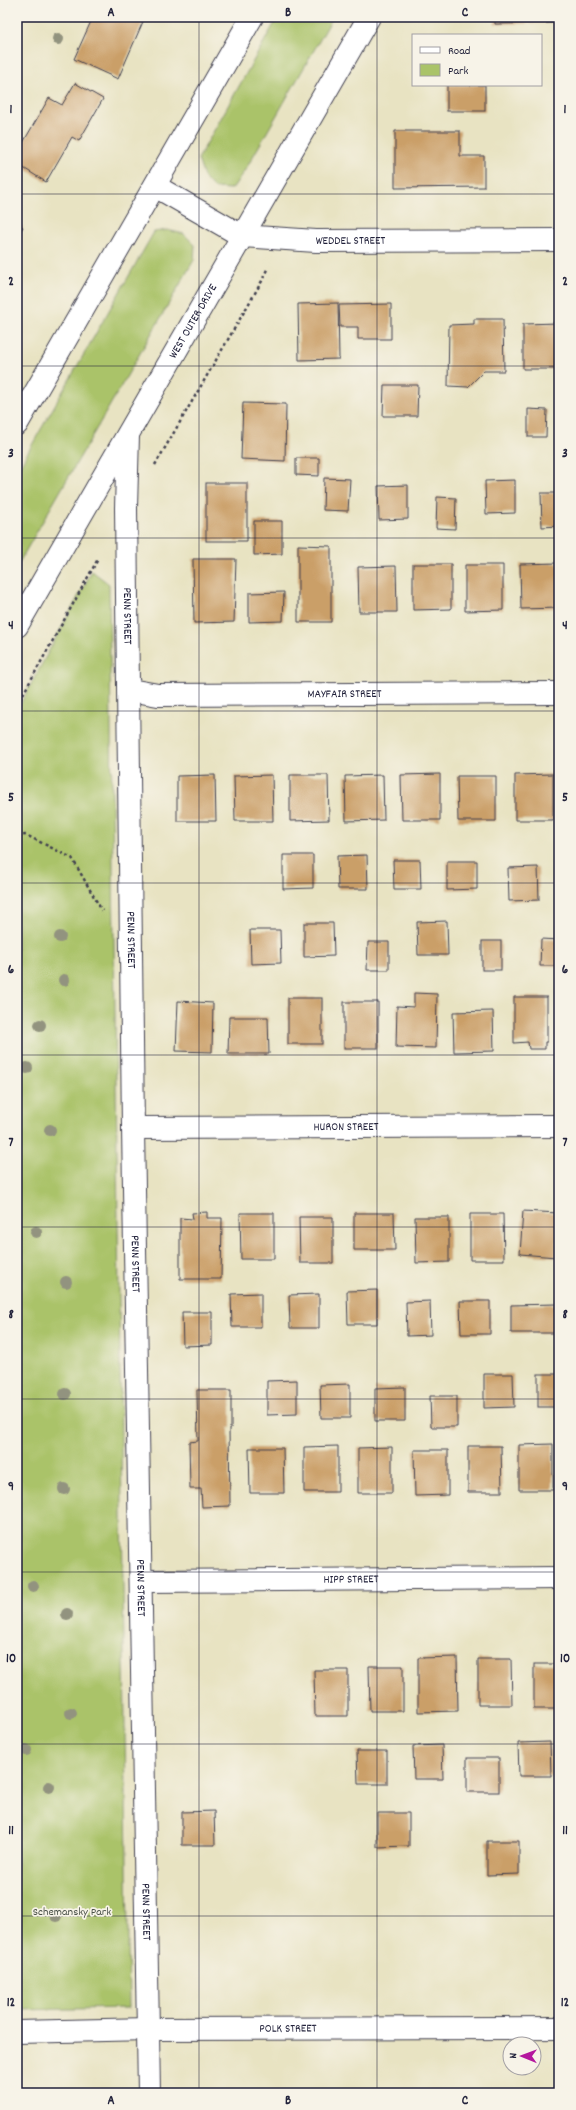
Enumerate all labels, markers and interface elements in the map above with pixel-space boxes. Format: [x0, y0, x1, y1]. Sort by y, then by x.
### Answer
text: A [107, 4, 115, 23]
text: B [285, 4, 291, 23]
text: C [462, 4, 469, 23]
legend [412, 34, 542, 86]
text: Road [448, 43, 470, 60]
text: Park [448, 63, 469, 80]
text: 1 [10, 101, 13, 120]
text: 1 [564, 101, 567, 120]
street label: WEDDEL STREET [316, 232, 385, 250]
text: 2 [8, 273, 14, 292]
text: 2 [562, 273, 568, 292]
street label: WEST OUTER DRIVE [165, 280, 222, 362]
text: 3 [8, 445, 14, 464]
text: 3 [562, 445, 568, 464]
street label: PENN STREET [118, 587, 136, 645]
text: 4 [8, 617, 14, 636]
text: 4 [562, 617, 568, 636]
street label: MAYFAIR STREET [308, 685, 382, 703]
text: 5 [8, 789, 14, 808]
text: 5 [562, 789, 568, 808]
street label: PENN STREET [122, 911, 140, 969]
text: 6 [8, 961, 15, 980]
text: 6 [562, 961, 569, 980]
street label: HURON STREET [313, 1118, 379, 1136]
text: 7 [9, 1134, 14, 1153]
text: 7 [563, 1134, 568, 1153]
street label: PENN STREET [126, 1235, 144, 1293]
text: 8 [8, 1306, 14, 1325]
text: 8 [562, 1306, 568, 1325]
text: 9 [8, 1478, 14, 1497]
text: 9 [562, 1478, 568, 1497]
street label: PENN STREET [132, 1559, 150, 1617]
street label: HIPP STREET [323, 1571, 379, 1588]
text: 10 [6, 1650, 16, 1669]
text: 10 [560, 1650, 570, 1669]
text: 11 [8, 1822, 14, 1841]
text: 11 [562, 1822, 568, 1841]
street label: PENN STREET [137, 1883, 155, 1941]
park label: Schemansky Park [33, 1904, 111, 1921]
text: 12 [7, 1994, 16, 2013]
text: 12 [561, 1994, 570, 2013]
street label: POLK STREET [259, 2020, 317, 2037]
north arrow [502, 2036, 542, 2076]
text: N [506, 2052, 522, 2059]
text: A [107, 2092, 115, 2110]
text: B [285, 2092, 291, 2110]
text: C [462, 2092, 469, 2110]

